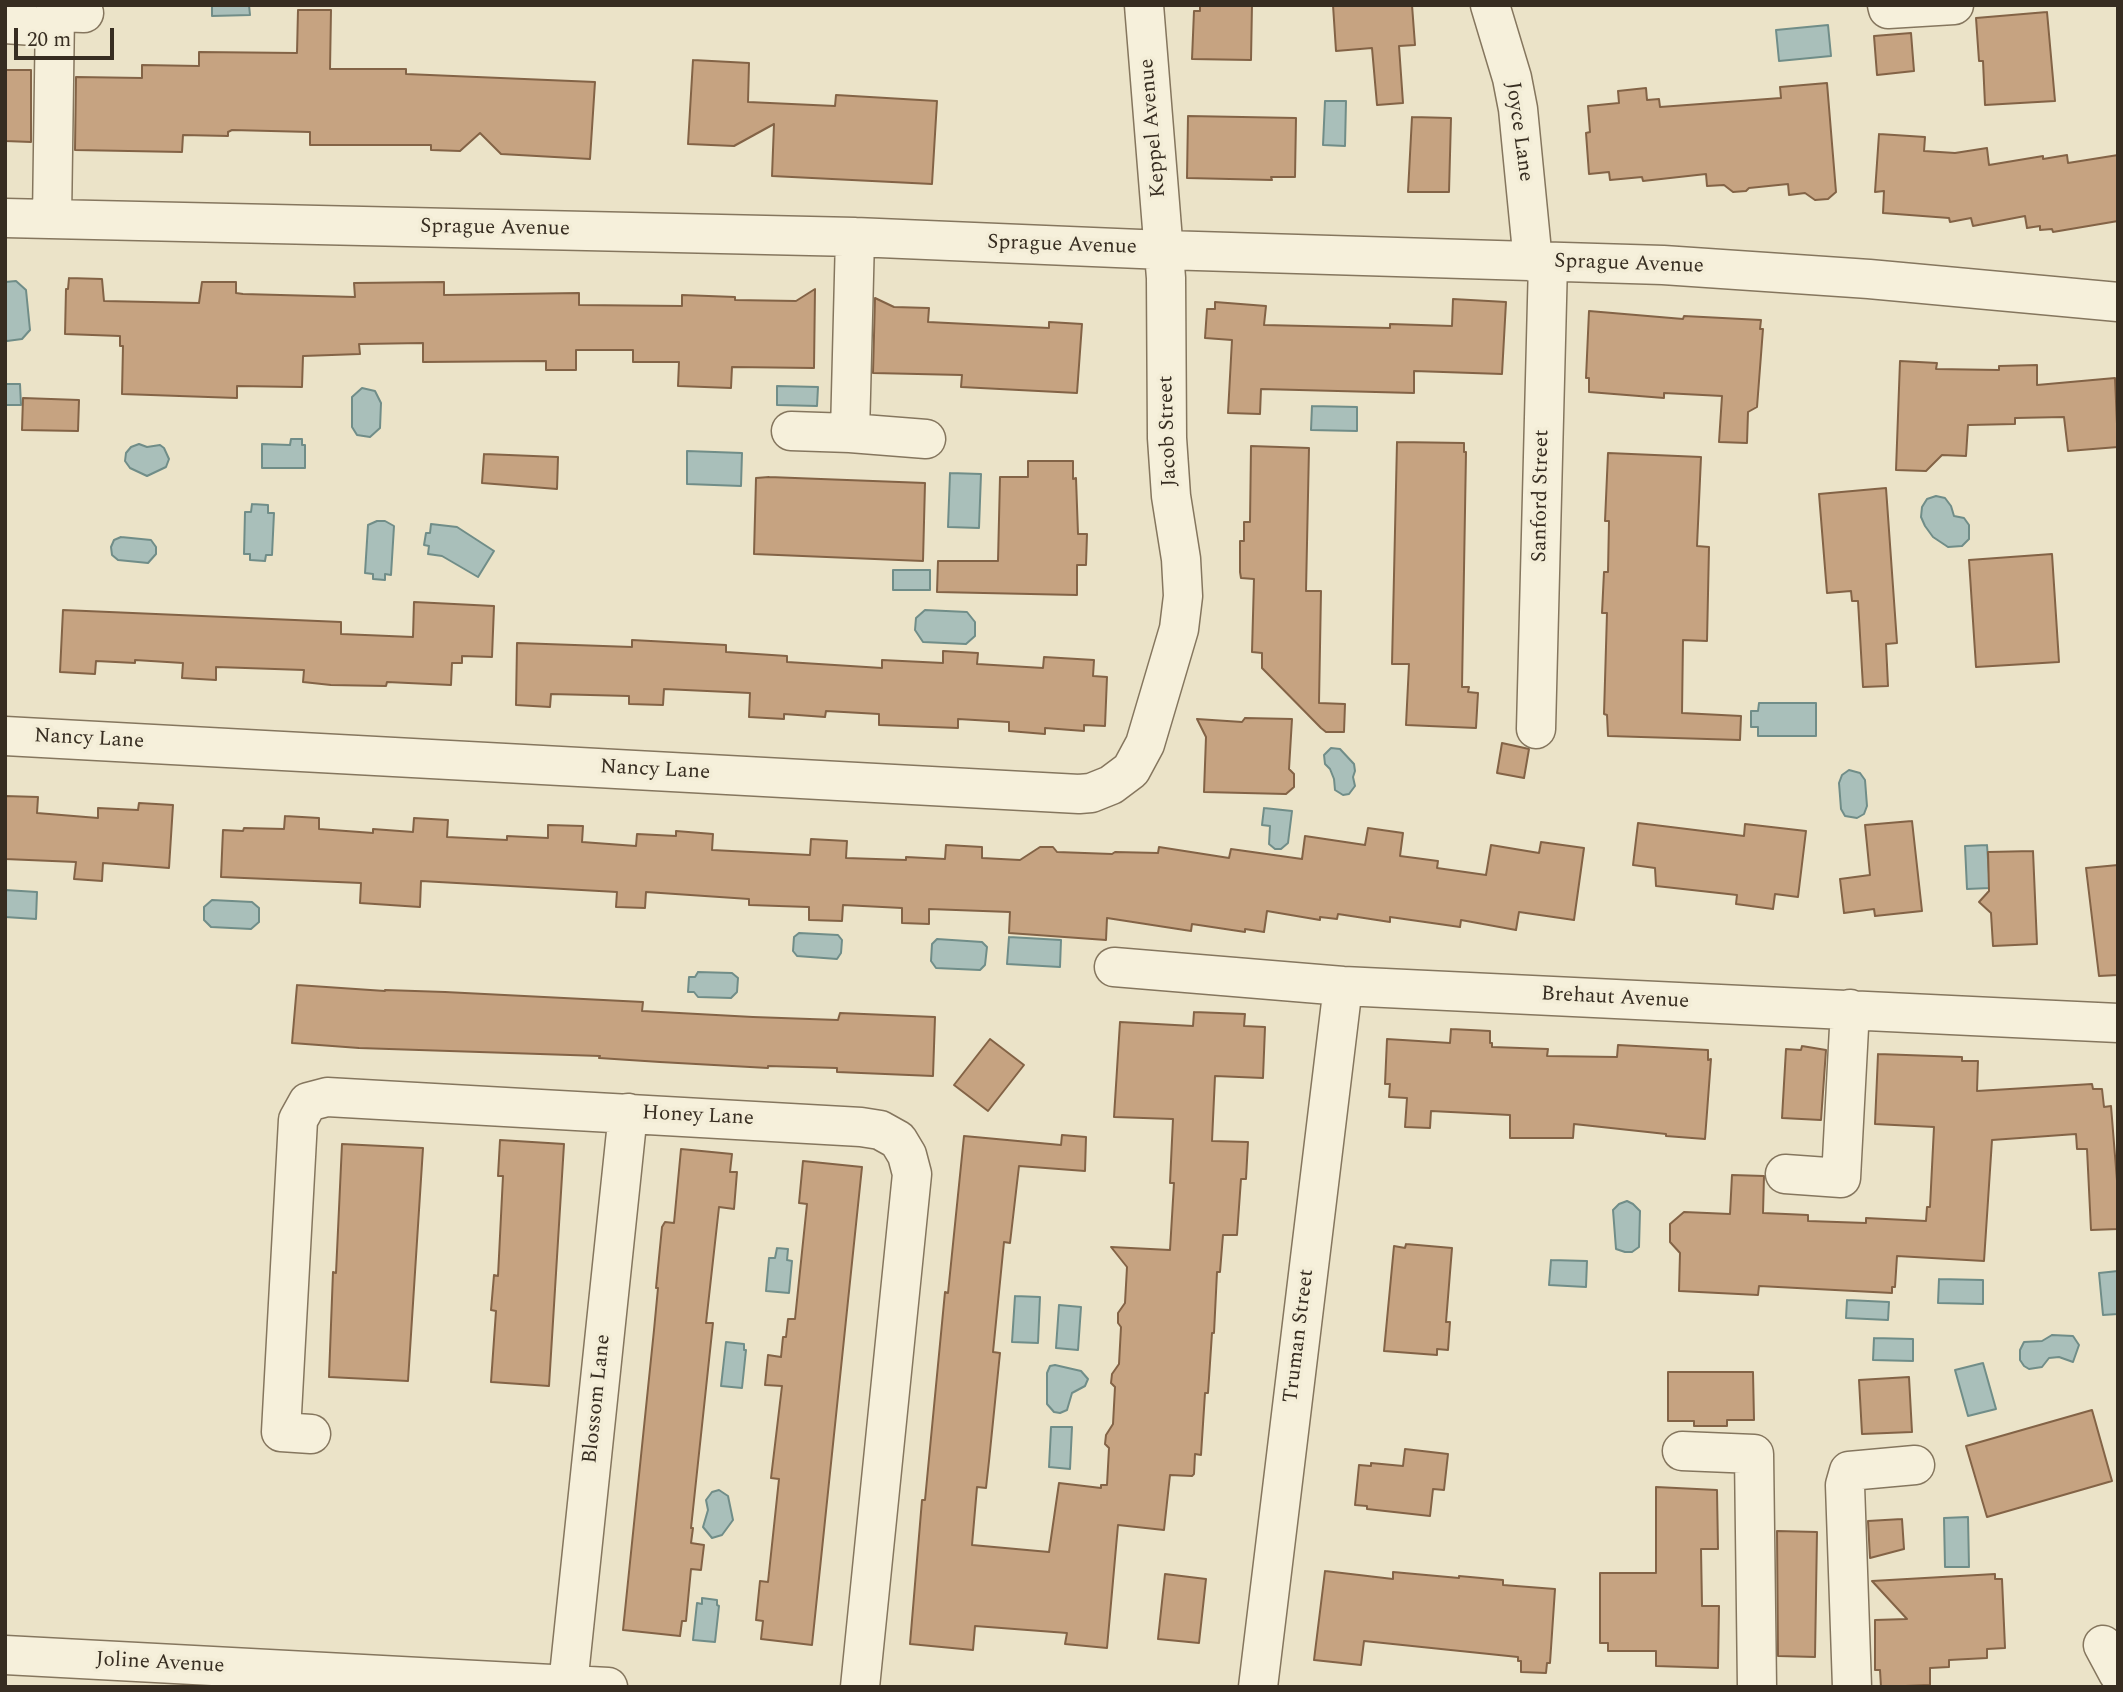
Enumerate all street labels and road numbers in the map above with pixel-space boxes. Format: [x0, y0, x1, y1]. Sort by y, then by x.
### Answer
street label: Keppel Avenue [1135, 57, 1173, 199]
street label: Joyce Lane [1499, 80, 1537, 184]
street label: Sprague Avenue [420, 215, 570, 243]
street label: Sprague Avenue [987, 231, 1137, 261]
street label: Sprague Avenue [1554, 250, 1704, 280]
street label: Jacob Street [1154, 375, 1184, 487]
street label: Sanford Street [1528, 429, 1556, 563]
street label: Nancy Lane [33, 725, 145, 755]
street label: Nancy Lane [599, 756, 711, 786]
street label: Brehaut Avenue [1540, 983, 1690, 1015]
street label: Honey Lane [641, 1101, 755, 1133]
street label: Truman Street [1279, 1268, 1321, 1404]
street label: Blossom Lane [579, 1333, 617, 1465]
street label: Joline Avenue [95, 1648, 225, 1680]

